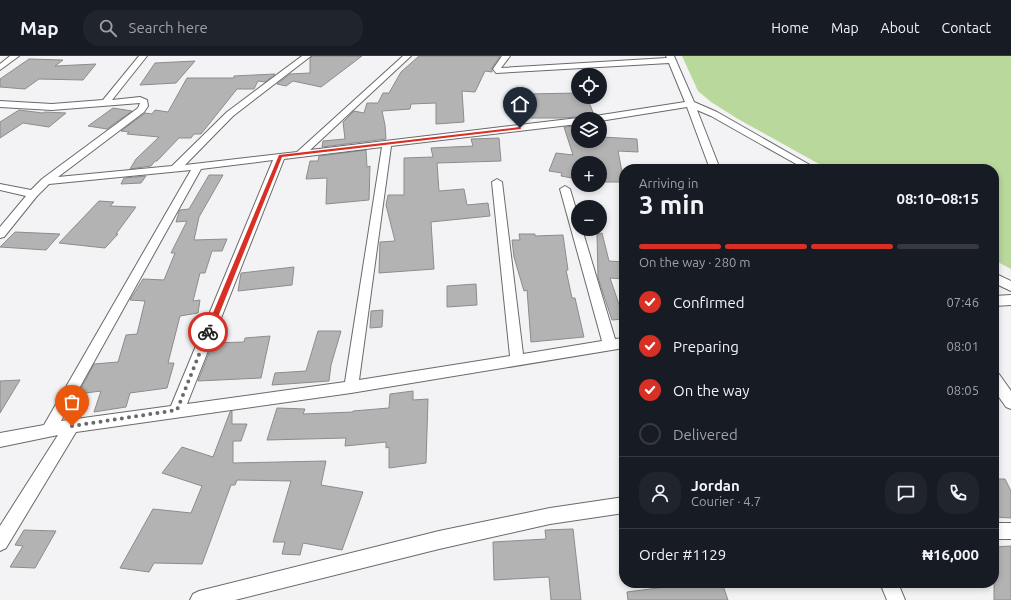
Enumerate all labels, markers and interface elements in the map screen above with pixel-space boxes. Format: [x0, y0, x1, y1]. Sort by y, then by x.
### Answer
search box [83, 10, 363, 46]
text: Map [20, 17, 59, 39]
icon: search [97, 17, 119, 39]
text: Search here [129, 19, 208, 36]
text: Home [771, 20, 809, 36]
text: Map [831, 20, 859, 36]
text: About [881, 20, 920, 36]
text: Contact [942, 20, 991, 36]
map controls [571, 68, 607, 236]
button: locate [571, 68, 607, 104]
pin [503, 87, 537, 128]
icon: home [509, 93, 531, 115]
button: layers [571, 112, 607, 148]
button: + [571, 156, 607, 192]
text: Arriving in [639, 176, 698, 190]
text: 3 min [639, 190, 705, 219]
text: 08:10–08:15 [896, 190, 979, 207]
button: − [571, 200, 607, 236]
text: On the way · 280 m [639, 255, 751, 269]
icon: check [639, 291, 661, 313]
text: Confirmed [673, 294, 745, 311]
text: 07:46 [946, 295, 979, 309]
courier [188, 312, 228, 352]
icon: bike [197, 321, 219, 343]
icon: check [639, 335, 661, 357]
text: Preparing [673, 338, 739, 355]
text: 08:01 [946, 339, 979, 353]
icon: check [639, 379, 661, 401]
text: On the way [673, 382, 749, 399]
text: 08:05 [946, 383, 979, 397]
pin [55, 385, 89, 426]
icon: bag [61, 391, 83, 413]
text: Delivered [673, 426, 738, 443]
button: person [639, 472, 681, 514]
button: chat [885, 472, 927, 514]
button: phone [937, 472, 979, 514]
text: Jordan [691, 477, 740, 494]
text: Courier · 4.7 [691, 494, 761, 508]
text: Order #1129 [639, 546, 726, 563]
text: ₦16,000 [922, 546, 979, 563]

